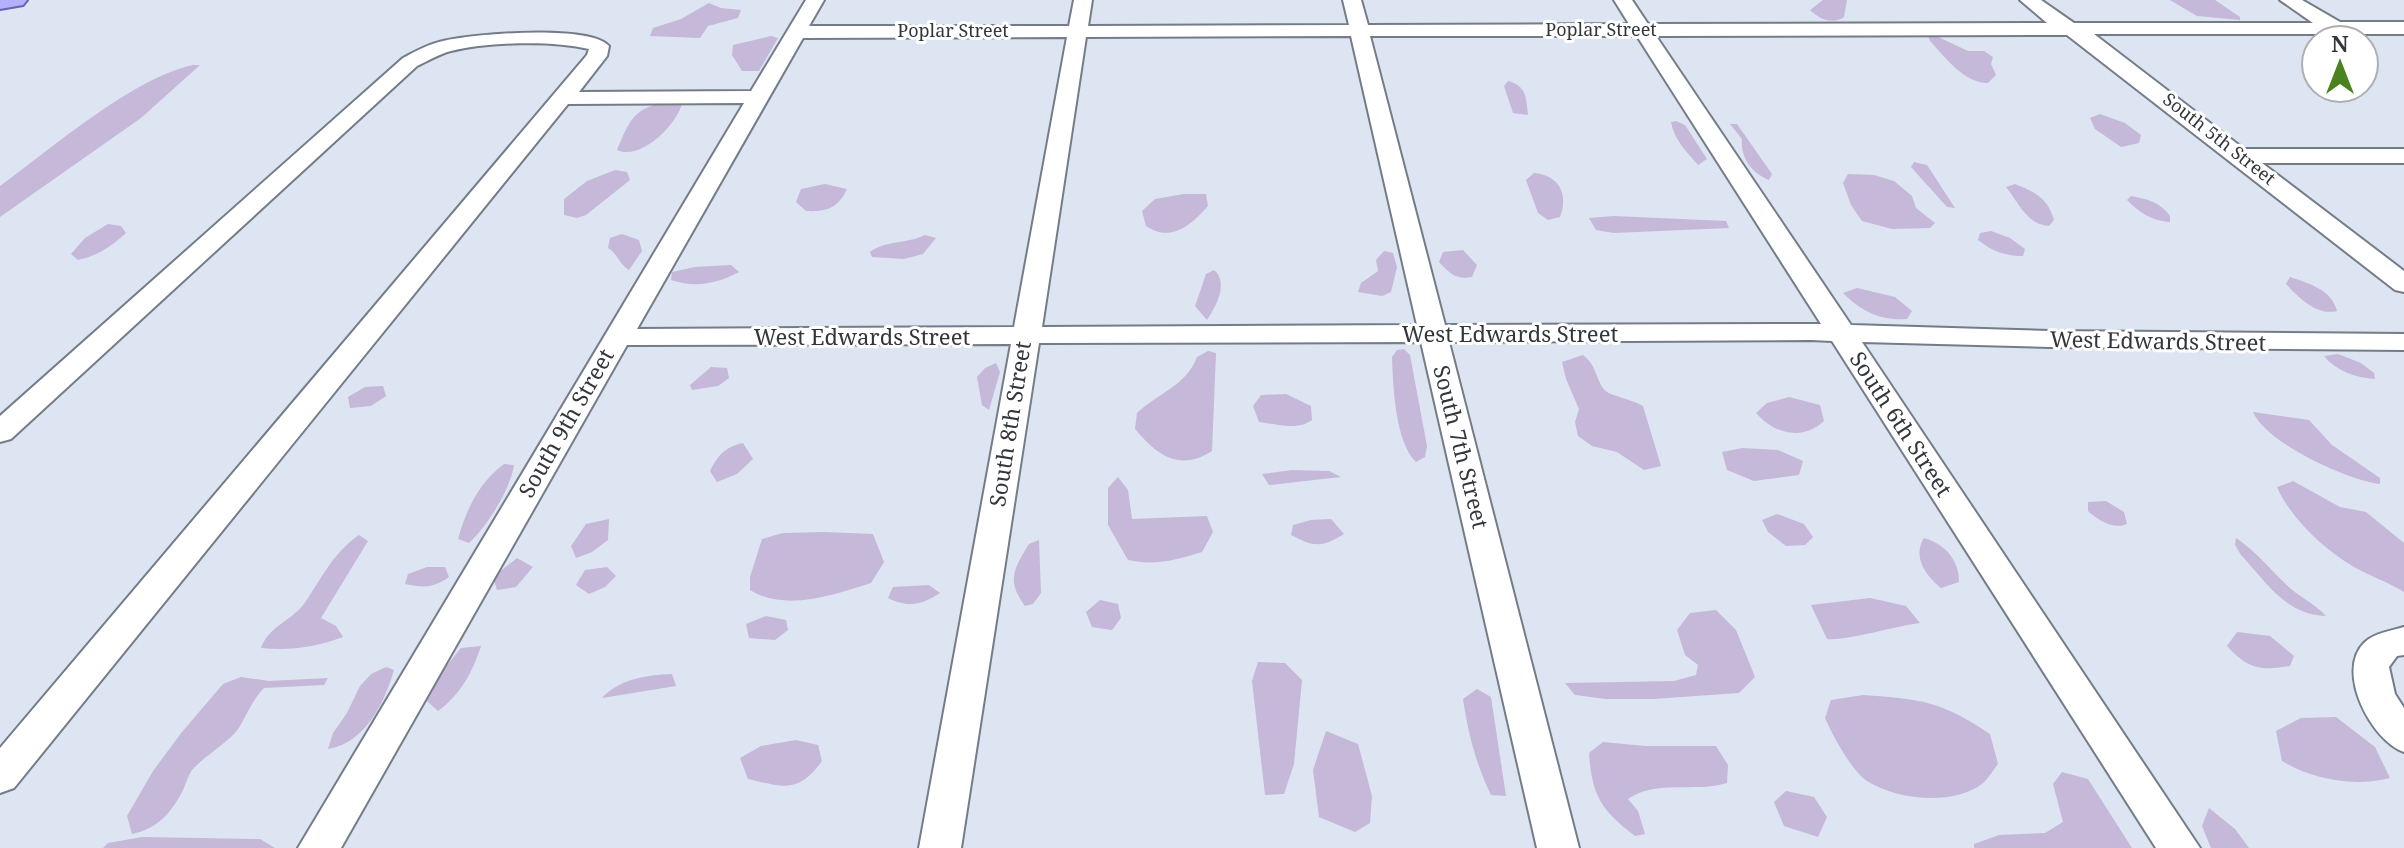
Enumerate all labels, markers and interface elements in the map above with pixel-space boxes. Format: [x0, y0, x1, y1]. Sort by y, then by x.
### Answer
street label: Poplar Street [1545, 17, 1657, 41]
street label: Poplar Street [897, 18, 1009, 42]
north arrow [2300, 24, 2380, 104]
text: N [2331, 28, 2349, 58]
street label: South 5th Street [2158, 87, 2281, 190]
street label: West Edwards Street [1402, 318, 1618, 348]
street label: West Edwards Street [754, 321, 970, 351]
street label: West Edwards Street [2050, 323, 2267, 357]
street label: South 8th Street [981, 339, 1037, 509]
street label: South 9th Street [510, 342, 620, 502]
street label: South 6th Street [1844, 345, 1960, 502]
street label: South 7th Street [1427, 362, 1497, 532]

